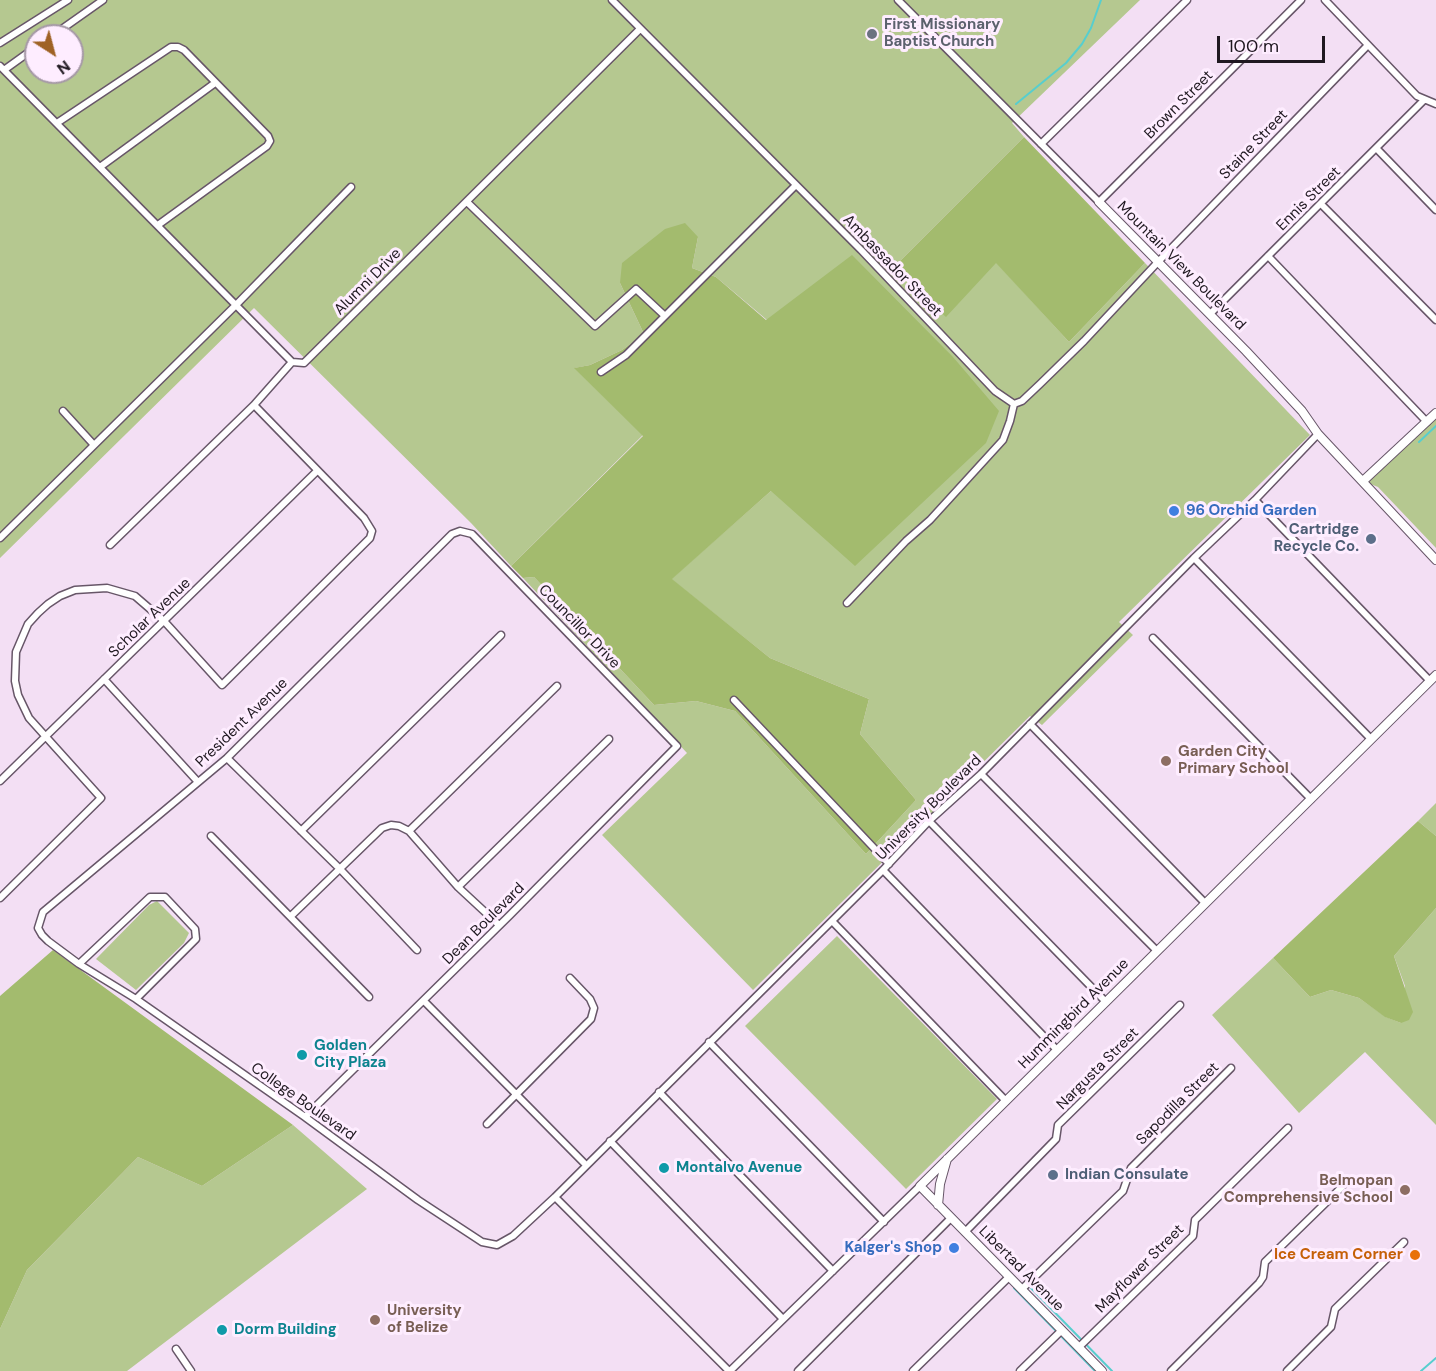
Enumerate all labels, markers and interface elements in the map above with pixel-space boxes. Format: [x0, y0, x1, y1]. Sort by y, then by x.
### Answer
place label: First Missionary Baptist Church [884, 16, 1000, 51]
north arrow [24, 24, 84, 84]
scale bar [1220, 24, 1328, 62]
marker: First Missionary Baptist Church [865, 27, 879, 41]
text: 100 m [1228, 34, 1279, 58]
text: N [53, 55, 75, 79]
street label: Brown Street [1141, 67, 1217, 143]
street label: Staine Street [1216, 106, 1292, 184]
street label: Ennis Street [1273, 163, 1345, 235]
street label: Mountain View Boulevard [1113, 198, 1249, 334]
street label: Ambassador Street [839, 211, 945, 321]
street label: Alumni Drive [331, 245, 405, 319]
place label: 96 Orchid Garden [1186, 502, 1317, 520]
marker: 96 Orchid Garden [1167, 504, 1181, 518]
place label: Cartridge Recycle Co. [1274, 521, 1359, 556]
marker: Cartridge Recycle Co. [1364, 532, 1378, 546]
street label: Scholar Avenue [105, 574, 195, 662]
street label: Councillor Drive [534, 581, 624, 673]
street label: President Avenue [192, 675, 292, 771]
place label: Garden City Primary School [1178, 743, 1289, 778]
street label: University Boulevard [873, 752, 985, 864]
marker: Garden City Primary School [1159, 754, 1173, 768]
street label: Dean Boulevard [439, 879, 529, 969]
street label: Hummingbird Avenue [1015, 955, 1133, 1073]
street label: Nargusta Street [1053, 1024, 1143, 1114]
place label: Golden City Plaza [314, 1037, 386, 1072]
marker: Golden City Plaza [295, 1048, 309, 1062]
street label: College Boulevard [247, 1059, 359, 1145]
street label: Sapodilla Street [1133, 1059, 1223, 1149]
place label: Montalvo Avenue [676, 1159, 802, 1177]
marker: Montalvo Avenue [657, 1161, 671, 1175]
place label: Indian Consulate [1065, 1166, 1189, 1184]
marker: Indian Consulate [1046, 1168, 1060, 1182]
place label: Belmopan Comprehensive School [1224, 1172, 1393, 1207]
marker: Belmopan Comprehensive School [1398, 1183, 1412, 1197]
street label: Mayflower Street [1092, 1221, 1188, 1317]
street label: Libertad Avenue [975, 1223, 1067, 1315]
place label: Kalger's Shop [844, 1239, 942, 1257]
marker: Kalger's Shop [947, 1241, 961, 1255]
place label: Ice Cream Corner [1274, 1246, 1403, 1264]
marker: Ice Cream Corner [1408, 1248, 1422, 1262]
place label: University of Belize [387, 1302, 462, 1337]
marker: University of Belize [368, 1313, 382, 1327]
place label: Dorm Building [234, 1321, 337, 1339]
marker: Dorm Building [215, 1323, 229, 1337]

